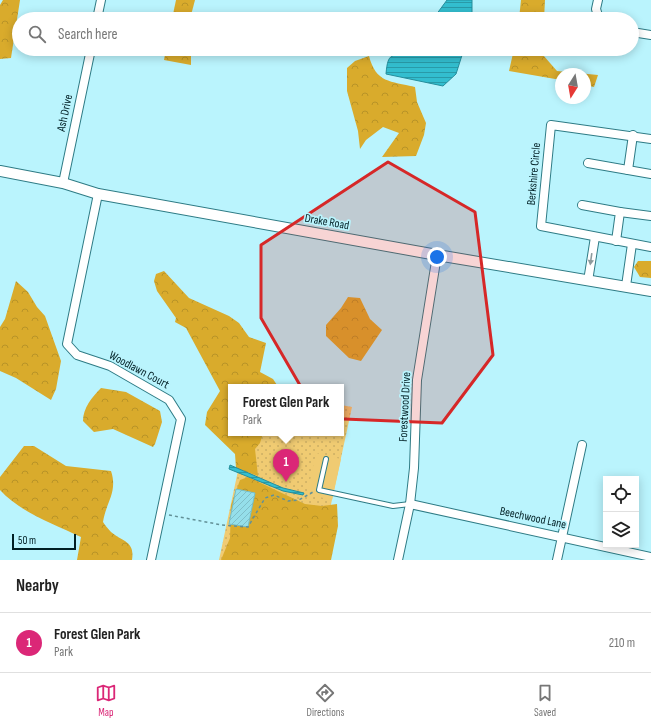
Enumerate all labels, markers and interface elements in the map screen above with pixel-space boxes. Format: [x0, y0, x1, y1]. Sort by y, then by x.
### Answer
search box [12, 12, 639, 56]
icon: search [26, 23, 48, 45]
text: Search here [58, 25, 118, 44]
north arrow [555, 68, 591, 104]
street label: Ash Drive [54, 93, 76, 134]
street label: Berkshire Circle [524, 142, 544, 206]
street label: Drake Road [304, 211, 350, 233]
your location [427, 247, 447, 267]
one-way arrow [588, 253, 594, 265]
street label: Woodlawn Court [106, 348, 172, 392]
street label: Forestwood Drive [396, 372, 414, 442]
popup [228, 384, 344, 436]
text: Forest Glen Park [243, 393, 329, 412]
text: Park [243, 412, 262, 428]
pin: 1 [273, 449, 299, 482]
map controls [603, 476, 639, 548]
button: locate [603, 476, 639, 512]
street label: Beechwood Lane [498, 504, 568, 532]
button: layers [603, 512, 639, 548]
scale bar [12, 532, 76, 551]
text: 50 m [18, 534, 36, 547]
text: Nearby [16, 576, 59, 596]
text: Forest Glen Park [54, 625, 140, 644]
text: 1 [26, 635, 32, 651]
text: 210 m [609, 635, 635, 651]
text: Park [54, 644, 73, 660]
tab: Map [95, 682, 117, 719]
tab: Directions [307, 682, 344, 719]
tab: Saved [534, 682, 556, 719]

